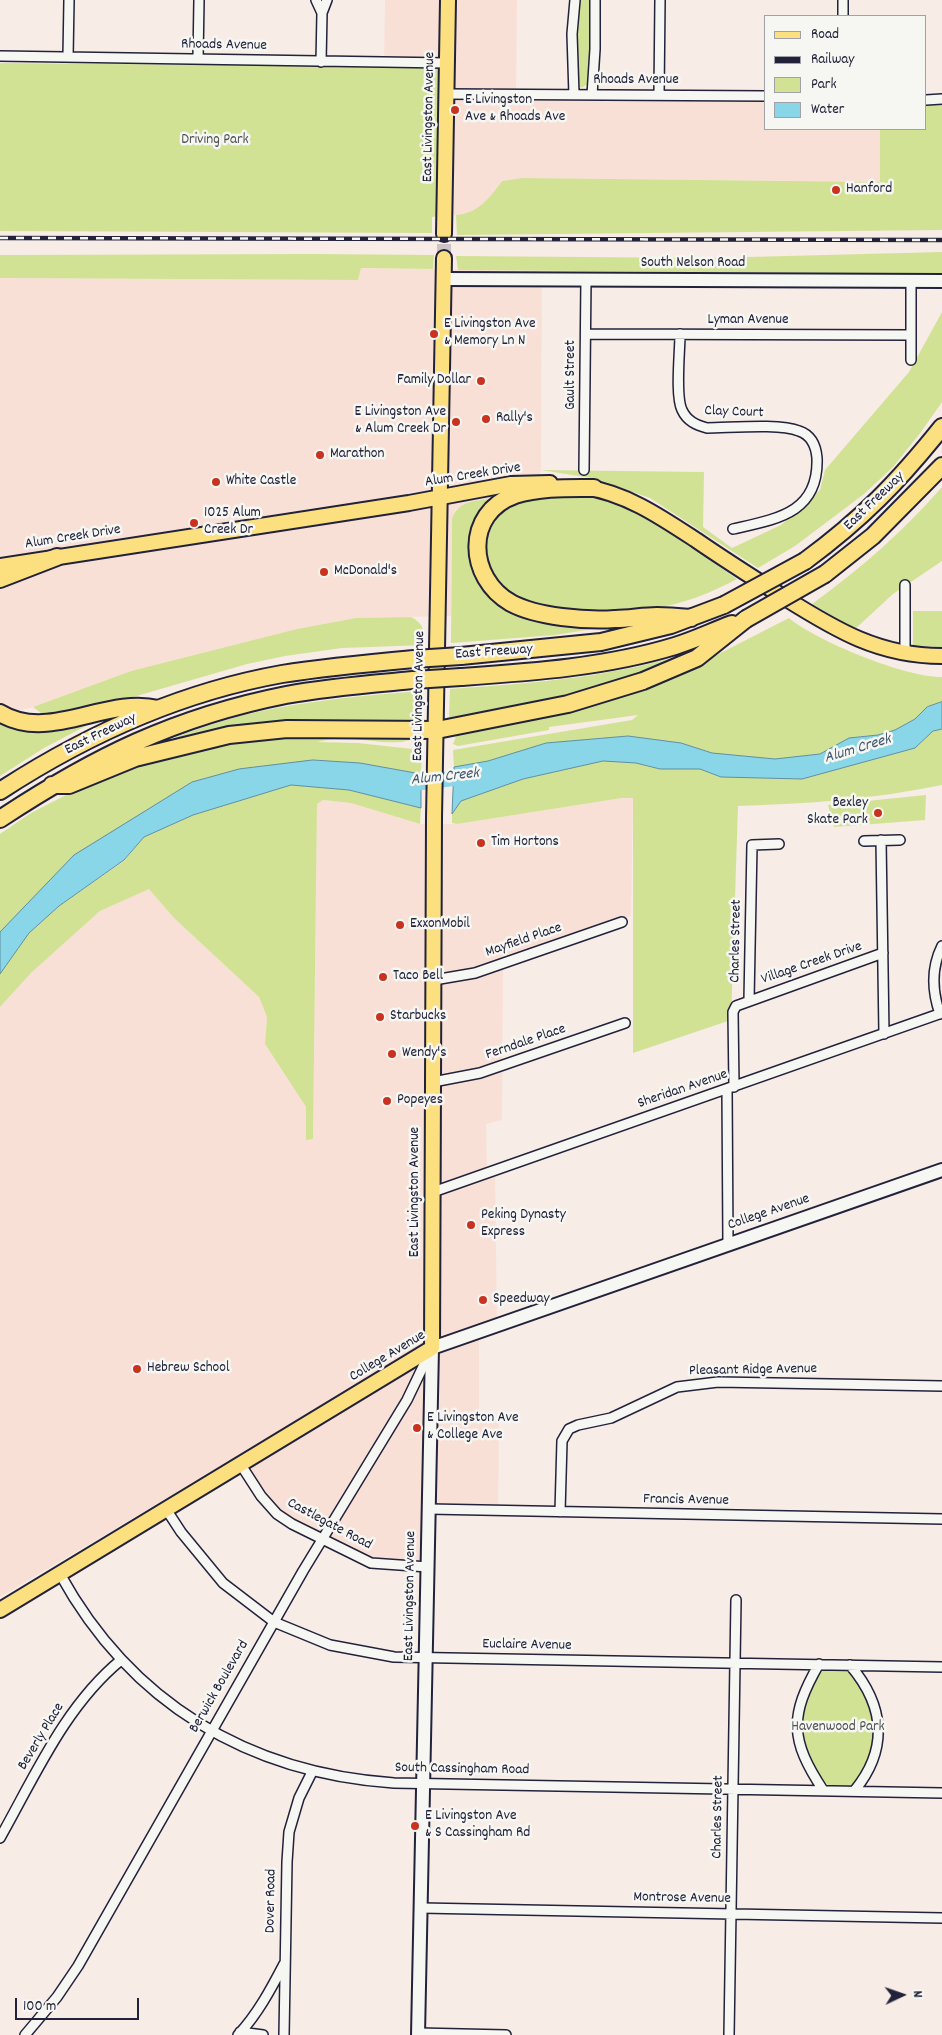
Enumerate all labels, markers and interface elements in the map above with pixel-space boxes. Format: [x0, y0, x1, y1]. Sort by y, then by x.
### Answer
legend [764, 15, 927, 130]
text: Road [811, 24, 839, 46]
street label: Rhoads Avenue [181, 36, 267, 56]
text: Railway [811, 49, 854, 71]
street label: East Livingston Avenue [420, 52, 440, 182]
street label: Rhoads Avenue [593, 72, 679, 90]
text: Park [811, 74, 837, 96]
place label: E Livingston Ave & Rhoads Ave [465, 92, 565, 127]
text: Water [811, 99, 844, 121]
marker: E Livingston Ave & Rhoads Ave [449, 104, 461, 116]
park label: Driving Park [181, 132, 249, 150]
place label: Hanford [846, 181, 892, 199]
marker: Hanford [830, 184, 842, 196]
street label: South Nelson Road [641, 255, 745, 273]
street label: Lyman Avenue [708, 312, 788, 330]
place label: E Livingston Ave & Memory Ln N [444, 316, 536, 351]
marker: E Livingston Ave & Memory Ln N [428, 328, 440, 340]
street label: Gault Street [563, 340, 581, 410]
place label: Family Dollar [397, 372, 471, 390]
marker: Family Dollar [475, 375, 487, 387]
street label: Clay Court [704, 403, 764, 423]
place label: E Livingston Ave & Alum Creek Dr [354, 404, 446, 439]
place label: Rally's [496, 410, 533, 428]
marker: Rally's [480, 413, 492, 425]
marker: E Livingston Ave & Alum Creek Dr [450, 416, 462, 428]
place label: Marathon [330, 446, 384, 464]
marker: Marathon [314, 449, 326, 461]
street label: Alum Creek Drive [424, 460, 522, 492]
street label: East Freeway [841, 469, 909, 535]
place label: White Castle [226, 473, 296, 491]
marker: White Castle [210, 476, 222, 488]
place label: 1025 Alum Creek Dr [204, 505, 261, 540]
marker: 1025 Alum Creek Dr [188, 517, 200, 529]
street label: Alum Creek Drive [24, 522, 122, 554]
place label: McDonald's [334, 563, 397, 581]
marker: McDonald's [318, 566, 330, 578]
street label: East Livingston Avenue [410, 631, 430, 761]
street label: East Freeway [455, 641, 533, 665]
street label: East Freeway [62, 710, 140, 760]
water label: Alum Creek [822, 731, 894, 769]
water label: Alum Creek [410, 765, 480, 791]
place label: Bexley Skate Park [807, 795, 868, 830]
marker: Bexley Skate Park [872, 807, 884, 819]
place label: Tim Hortons [491, 834, 559, 852]
marker: Tim Hortons [475, 837, 487, 849]
street label: Charles Street [727, 899, 747, 983]
place label: ExxonMobil [410, 916, 470, 934]
marker: ExxonMobil [394, 919, 406, 931]
street label: Mayfield Place [483, 920, 565, 962]
street label: Village Creek Drive [759, 938, 865, 990]
place label: Taco Bell [393, 968, 443, 986]
marker: Taco Bell [377, 971, 389, 983]
place label: Starbucks [390, 1008, 446, 1026]
marker: Starbucks [374, 1011, 386, 1023]
street label: Ferndale Place [484, 1021, 568, 1065]
place label: Wendy's [402, 1045, 447, 1063]
marker: Wendy's [386, 1048, 398, 1060]
street label: Sheridan Avenue [636, 1066, 730, 1114]
place label: Popeyes [397, 1092, 443, 1110]
marker: Popeyes [381, 1095, 393, 1107]
street label: East Livingston Avenue [407, 1127, 425, 1257]
street label: College Avenue [726, 1191, 812, 1235]
place label: Peking Dynasty Express [481, 1207, 566, 1242]
marker: Peking Dynasty Express [465, 1219, 477, 1231]
place label: Speedway [493, 1291, 550, 1309]
marker: Speedway [477, 1294, 489, 1306]
street label: College Avenue [347, 1327, 429, 1387]
place label: Hebrew School [147, 1360, 229, 1378]
street label: Pleasant Ridge Avenue [689, 1361, 817, 1381]
marker: Hebrew School [131, 1363, 143, 1375]
place label: E Livingston Ave & College Ave [427, 1410, 519, 1445]
marker: E Livingston Ave & College Ave [411, 1422, 423, 1434]
street label: Francis Avenue [643, 1491, 729, 1511]
street label: Castlegate Road [283, 1495, 375, 1555]
street label: East Livingston Avenue [401, 1531, 421, 1661]
street label: Euclaire Avenue [482, 1636, 572, 1656]
street label: Berwick Boulevard [186, 1638, 254, 1736]
street label: Beverly Place [15, 1700, 69, 1774]
park label: Havenwood Park [791, 1719, 885, 1737]
street label: South Cassingham Road [395, 1760, 529, 1780]
street label: Charles Street [709, 1775, 729, 1859]
place label: E Livingston Ave & S Cassingham Rd [425, 1808, 530, 1843]
marker: E Livingston Ave & S Cassingham Rd [409, 1820, 421, 1832]
street label: Dover Road [262, 1869, 282, 1933]
street label: Montrose Avenue [633, 1889, 731, 1909]
north arrow [877, 1970, 927, 2020]
scale bar [18, 1988, 141, 2020]
text: N [907, 1990, 927, 1998]
text: 100 m [23, 1996, 56, 2018]

